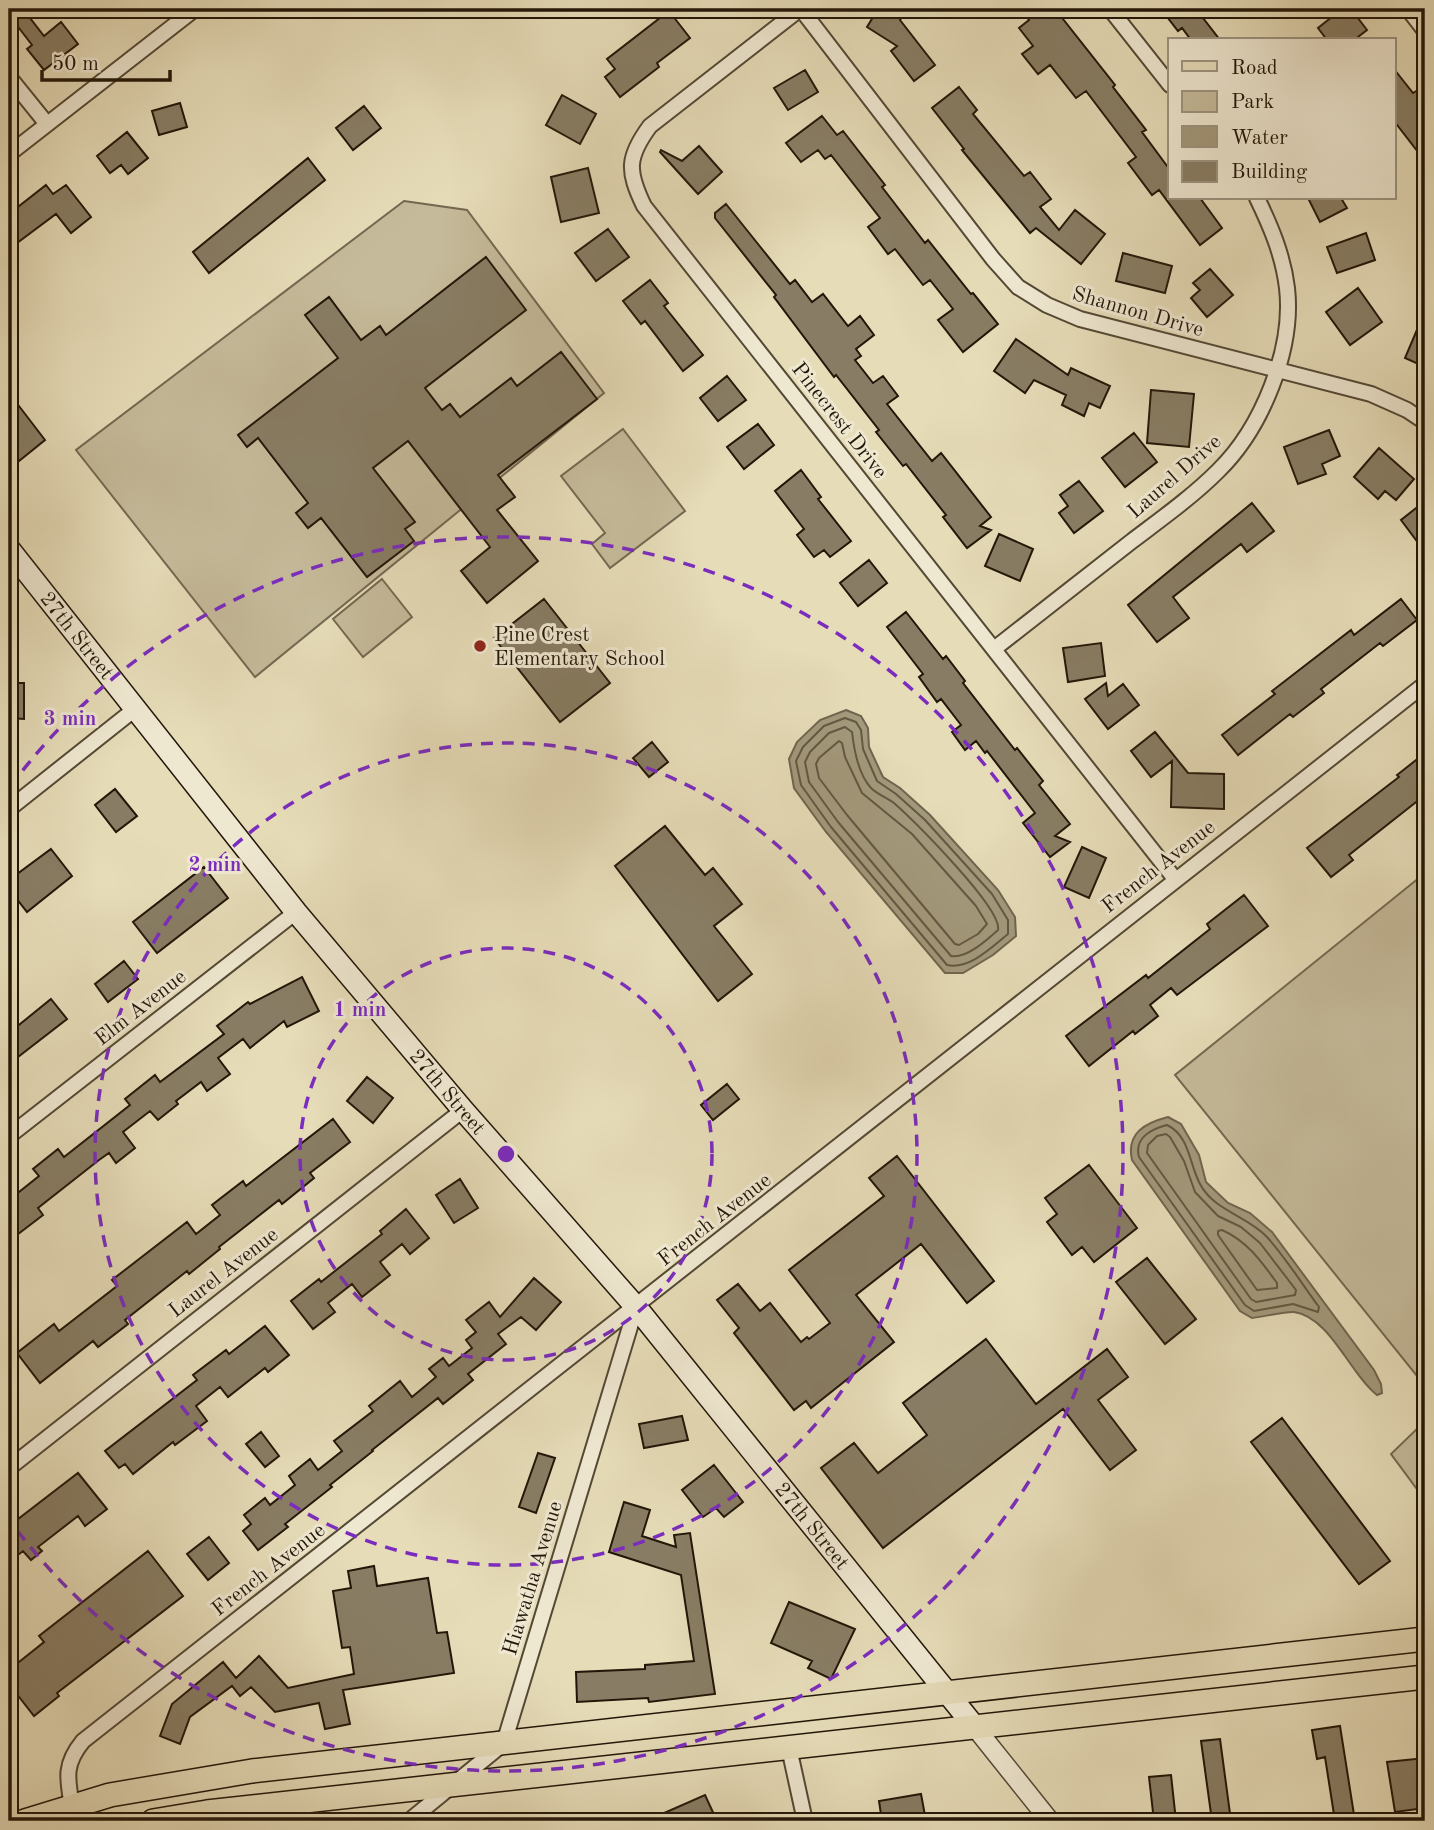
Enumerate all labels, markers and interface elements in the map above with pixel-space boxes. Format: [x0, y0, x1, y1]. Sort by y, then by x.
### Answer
scale bar [42, 38, 170, 82]
legend [1168, 38, 1396, 200]
text: 50 m [52, 54, 99, 75]
text: Road [1231, 58, 1278, 79]
text: Park [1231, 92, 1274, 113]
text: Water [1231, 128, 1288, 149]
text: Building [1231, 162, 1308, 183]
street label: Shannon Drive [1070, 284, 1206, 341]
street label: Pinecrest Drive [787, 359, 891, 483]
street label: Laurel Drive [1124, 431, 1226, 523]
street label: 27th Street [35, 589, 117, 684]
place label: Pine Crest Elementary School [494, 625, 665, 670]
marker: Pine Crest Elementary School [472, 638, 488, 654]
text: 3 min [44, 709, 96, 730]
street label: French Avenue [1098, 817, 1219, 918]
text: 2 min [189, 855, 241, 876]
street label: Elm Avenue [91, 966, 191, 1050]
text: 1 min [334, 1000, 386, 1021]
street label: 27th Street [405, 1046, 489, 1139]
centre of rings [494, 1142, 518, 1166]
street label: French Avenue [654, 1170, 775, 1271]
street label: Laurel Avenue [165, 1224, 282, 1322]
street label: 27th Street [770, 1479, 852, 1574]
street label: Hiawatha Avenue [500, 1499, 567, 1658]
street label: French Avenue [208, 1520, 329, 1621]

